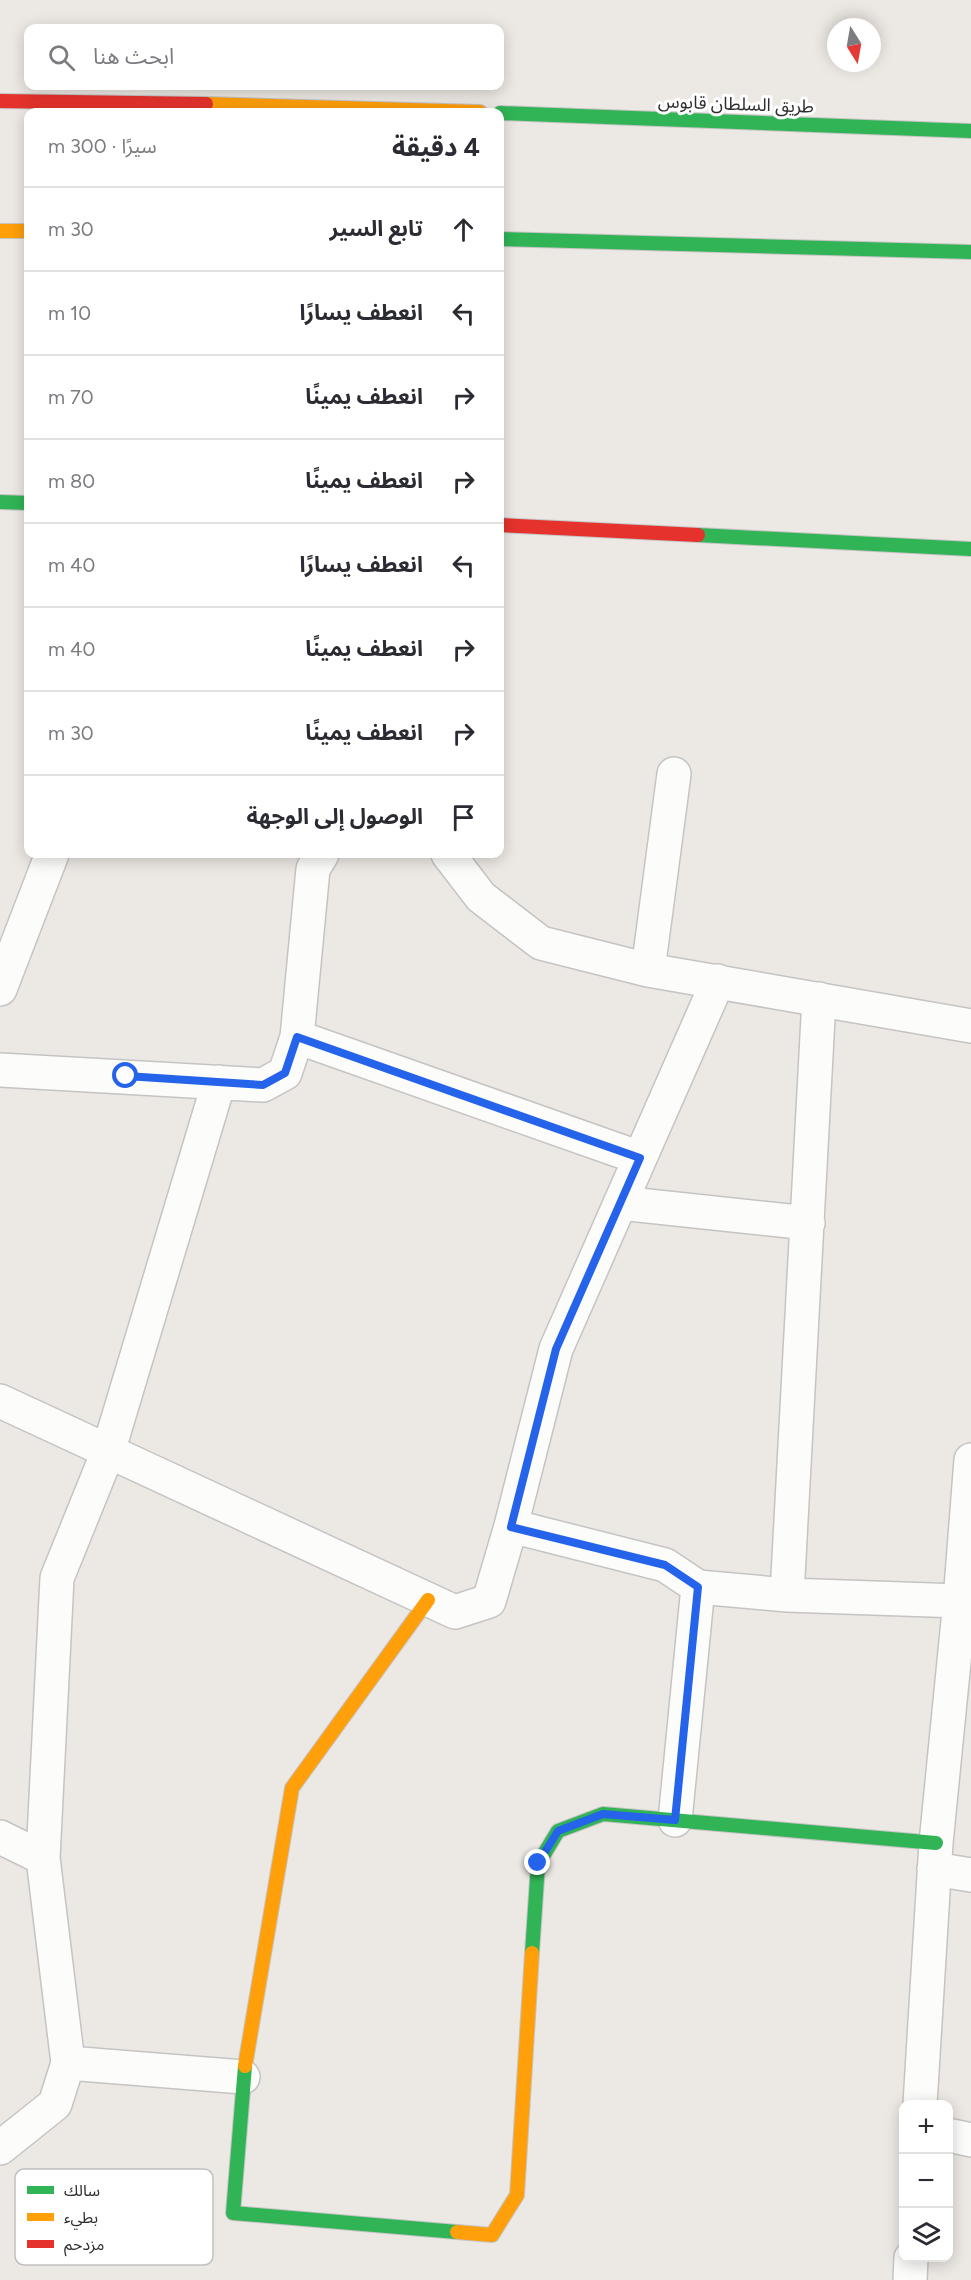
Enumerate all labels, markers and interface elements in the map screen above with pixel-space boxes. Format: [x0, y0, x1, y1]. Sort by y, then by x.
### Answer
north arrow [827, 18, 881, 72]
search box [24, 24, 504, 90]
icon: search [45, 41, 78, 74]
text: ابحث هنا [93, 43, 174, 70]
street label: طريق السلطان قابوس [658, 90, 814, 118]
text: 4 دقيقة [392, 131, 480, 163]
text: سيرًا · 300 m [48, 134, 157, 158]
icon: ahead [447, 213, 480, 246]
text: تابع السير [329, 215, 423, 242]
text: 30 m [48, 217, 94, 241]
icon: left [447, 297, 480, 330]
text: انعطف يسارًا [300, 299, 423, 326]
text: 10 m [48, 301, 91, 325]
icon: right [447, 381, 480, 414]
text: انعطف يمينًا [305, 383, 423, 410]
text: 70 m [48, 385, 94, 409]
icon: right [447, 465, 480, 498]
text: انعطف يمينًا [305, 467, 423, 494]
text: 80 m [48, 469, 95, 493]
icon: left [447, 549, 480, 582]
text: انعطف يسارًا [300, 551, 423, 578]
text: 40 m [48, 553, 95, 577]
icon: right [447, 633, 480, 666]
text: انعطف يمينًا [305, 635, 423, 662]
text: 40 m [48, 637, 95, 661]
icon: right [447, 717, 480, 750]
text: انعطف يمينًا [305, 719, 423, 746]
text: 30 m [48, 721, 94, 745]
icon: arrive [447, 801, 480, 834]
text: الوصول إلى الوجهة [246, 803, 423, 830]
route start [112, 1062, 138, 1088]
route end [524, 1849, 550, 1875]
map controls [899, 2100, 953, 2262]
button: + [899, 2100, 953, 2154]
button: − [899, 2154, 953, 2208]
legend [15, 2169, 213, 2265]
text: سالك [64, 2181, 100, 2200]
text: بطيء [64, 2208, 98, 2230]
button: layers [899, 2208, 953, 2262]
text: مزدحم [64, 2235, 104, 2257]

